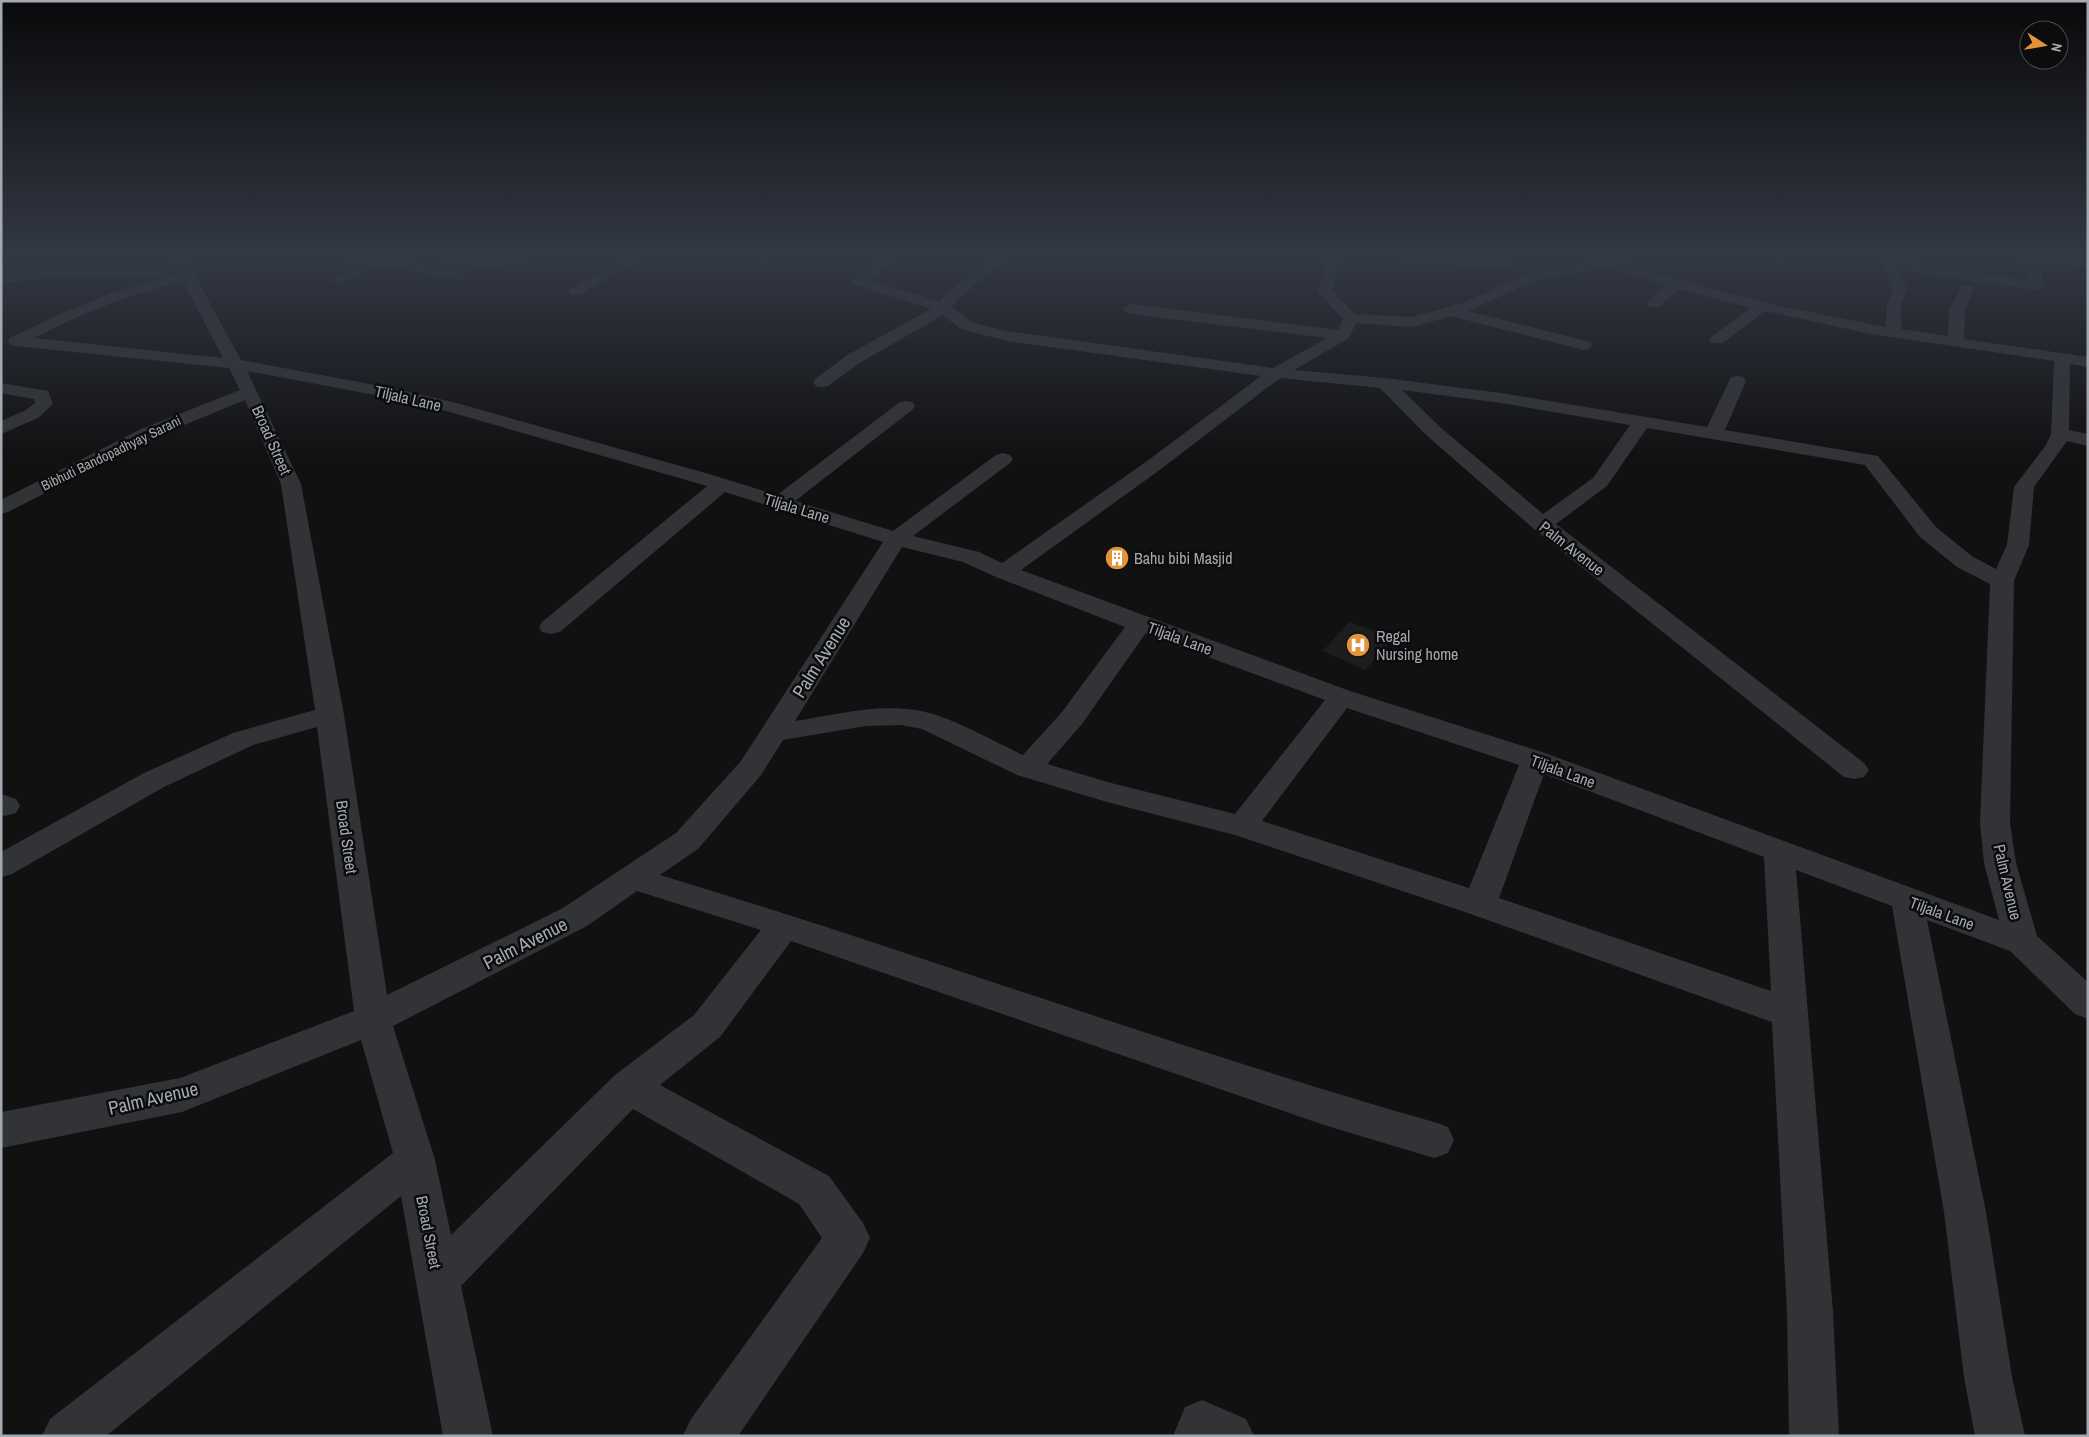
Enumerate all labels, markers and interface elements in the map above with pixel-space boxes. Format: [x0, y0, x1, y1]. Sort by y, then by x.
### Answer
north arrow [2019, 20, 2069, 70]
text: N [2047, 42, 2066, 54]
street label: Tiljala Lane [373, 380, 443, 416]
street label: Broad Street [247, 402, 297, 478]
street label: Bibhuti Bandopadhyay Sarani [38, 411, 184, 495]
street label: Tiljala Lane [761, 488, 833, 528]
street label: Palm Avenue [1535, 516, 1609, 580]
building icon: Bahu bibi Masjid [1104, 545, 1130, 571]
place label: Bahu bibi Masjid [1134, 547, 1232, 569]
street label: Palm Avenue [786, 611, 856, 703]
street label: Tiljala Lane [1145, 616, 1215, 660]
place label: Regal Nursing home [1376, 625, 1458, 665]
hospital icon: Regal Nursing home [1345, 632, 1371, 658]
street label: Tiljala Lane [1528, 749, 1598, 793]
street label: Broad Street [331, 799, 363, 875]
street label: Palm Avenue [1989, 842, 2027, 922]
street label: Tiljala Lane [1907, 891, 1977, 935]
street label: Palm Avenue [478, 911, 572, 975]
street label: Palm Avenue [105, 1075, 201, 1121]
street label: Broad Street [411, 1194, 447, 1271]

